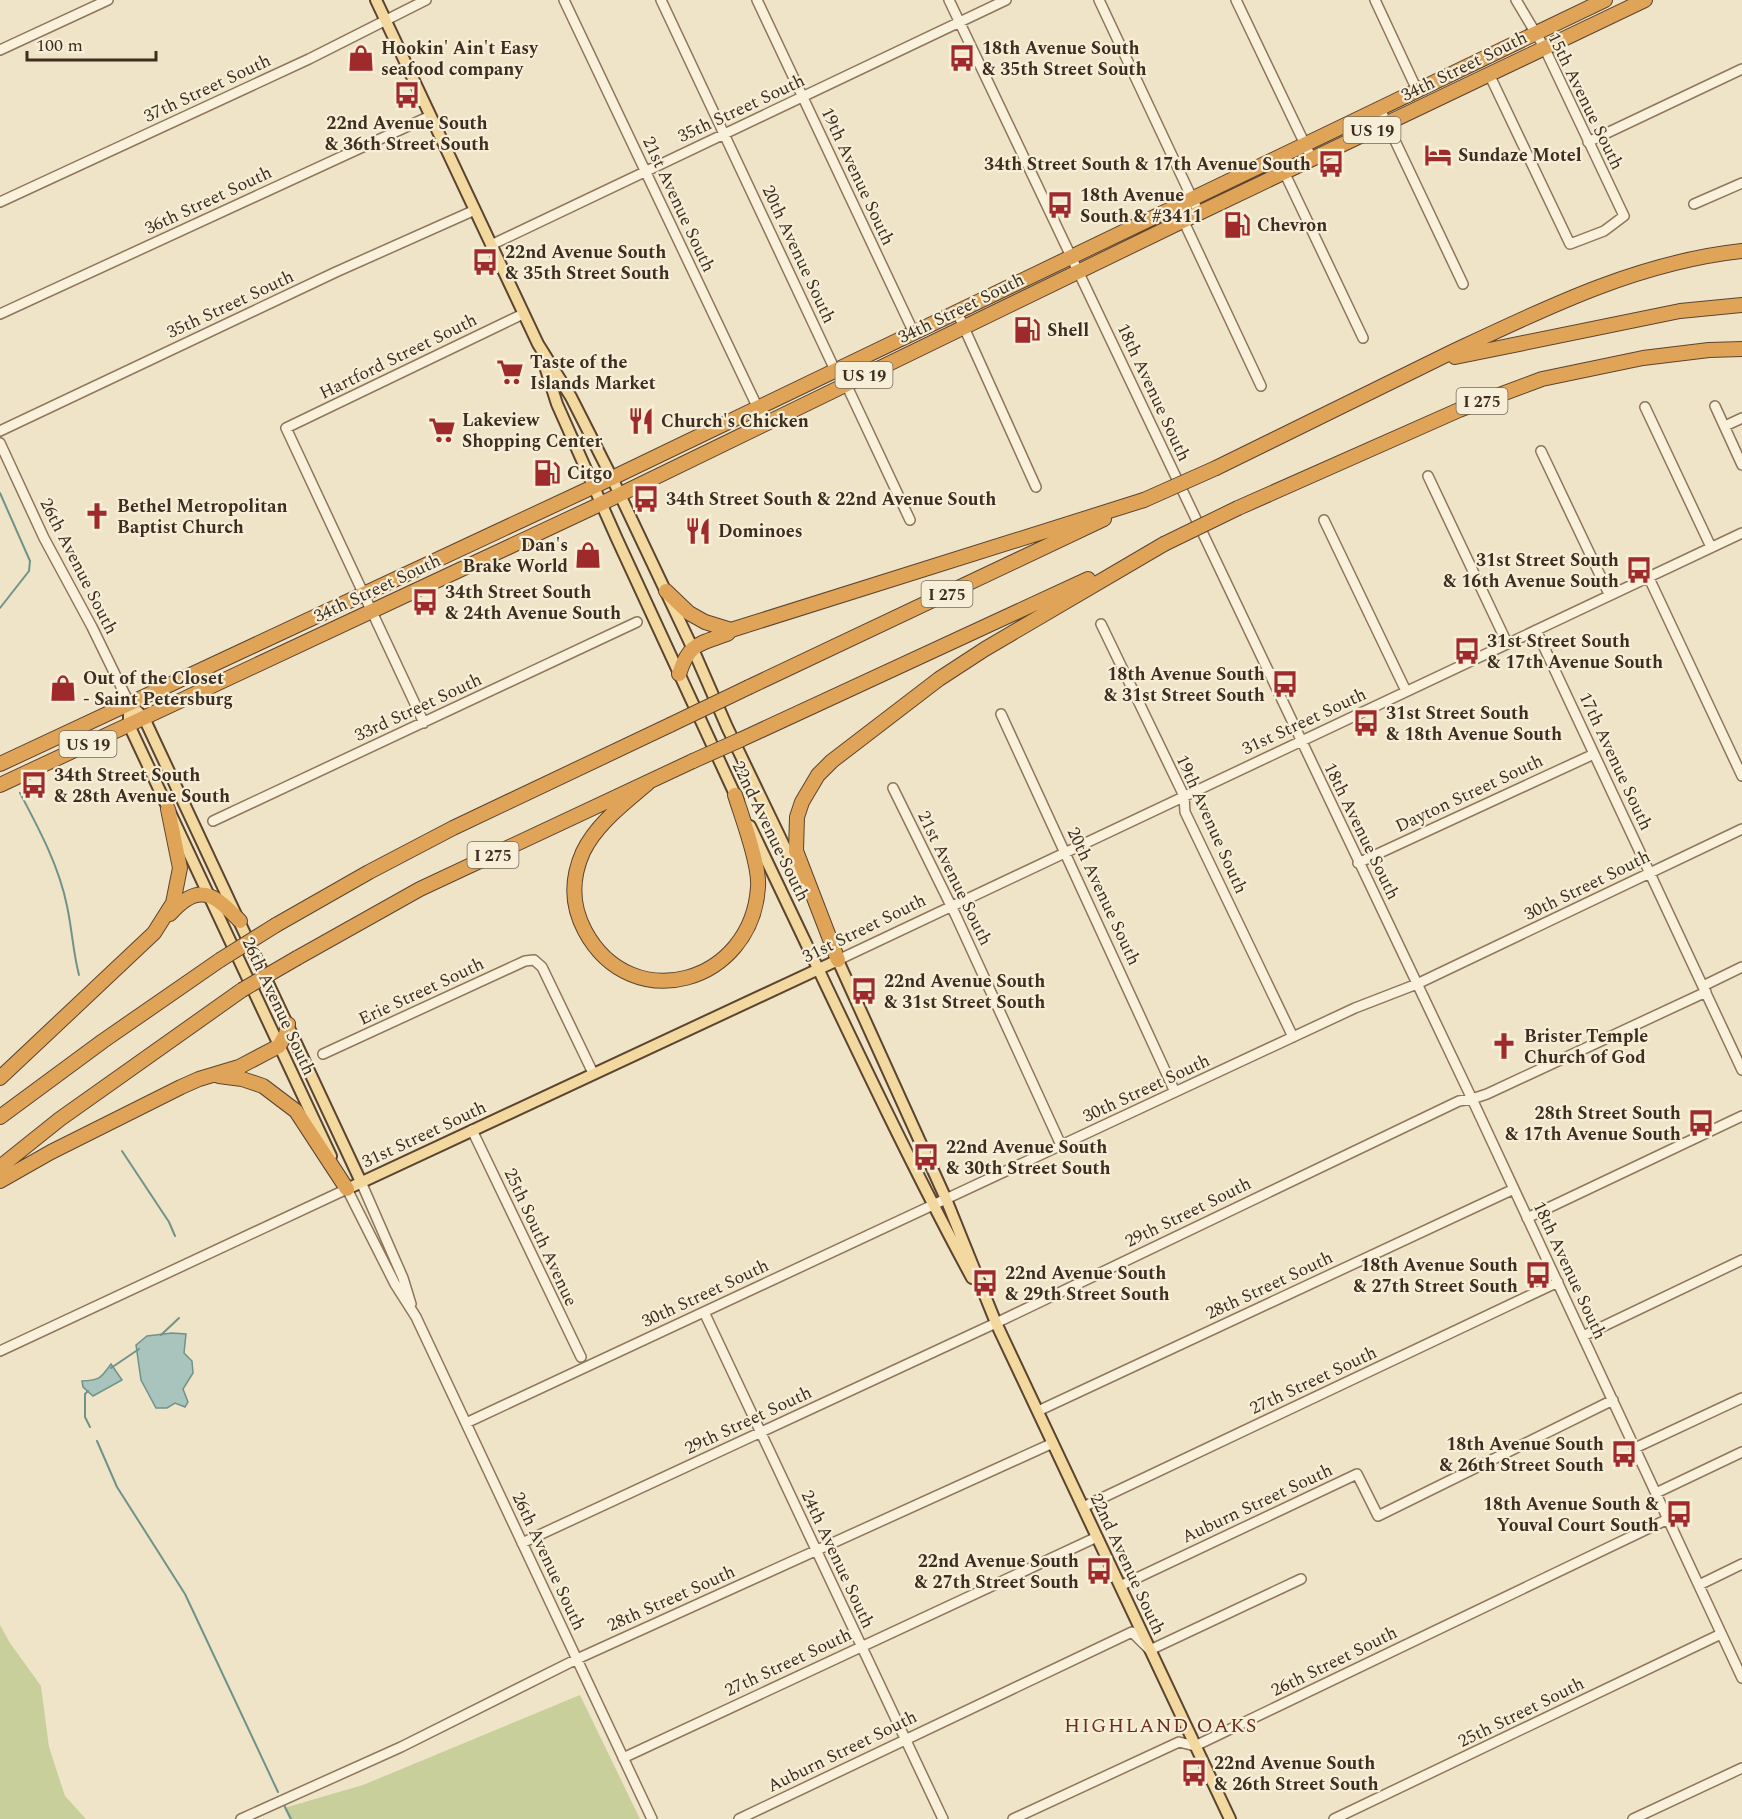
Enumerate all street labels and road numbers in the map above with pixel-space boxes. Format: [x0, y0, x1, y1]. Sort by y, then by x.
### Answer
street label: 34th Street South [1396, 24, 1532, 109]
street label: 15th Avenue South [1541, 28, 1631, 174]
street label: 37th Street South [139, 47, 275, 130]
street label: 35th Street South [673, 67, 809, 150]
street label: 19th Avenue South [814, 103, 901, 250]
road number: US 19 [1344, 117, 1400, 143]
street label: 21st Avenue South [635, 132, 722, 277]
street label: 36th Street South [140, 159, 276, 242]
street label: 20th Avenue South [755, 181, 842, 328]
street label: 35th Street South [162, 263, 298, 346]
street label: 34th Street South [893, 266, 1029, 351]
street label: Hartford Street South [315, 306, 482, 406]
street label: 18th Avenue South [1110, 319, 1197, 466]
road number: US 19 [836, 362, 892, 388]
road number: I 275 [1456, 388, 1508, 414]
street label: 26th Avenue South [33, 493, 125, 639]
street label: 34th Street South [309, 547, 445, 630]
road number: I 275 [922, 581, 972, 607]
street label: 33rd Street South [350, 666, 486, 749]
street label: 31st Street South [1237, 681, 1371, 762]
street label: 17th Avenue South [1572, 688, 1659, 835]
road number: US 19 [60, 731, 116, 757]
street label: Dayton Street South [1391, 747, 1548, 840]
street label: 19th Avenue South [1169, 750, 1254, 898]
street label: 22nd Avenue South [725, 756, 816, 906]
street label: 18th Avenue South [1317, 758, 1407, 904]
street label: 21st Avenue South [910, 806, 999, 950]
street label: 20th Avenue South [1060, 823, 1147, 970]
road number: I 275 [468, 842, 518, 868]
street label: 30th Street South [1519, 843, 1655, 928]
street label: 31st Street South [798, 887, 931, 970]
street label: 26th Avenue South [235, 933, 322, 1080]
street label: Erie Street South [354, 950, 489, 1032]
street label: 30th Street South [1078, 1047, 1214, 1130]
street label: 31st Street South [357, 1094, 491, 1175]
street label: 25th South Avenue [497, 1164, 584, 1311]
street label: 29th Street South [1120, 1170, 1256, 1255]
street label: 18th Avenue South [1526, 1197, 1613, 1344]
street label: 28th Street South [1201, 1244, 1337, 1327]
street label: 30th Street South [637, 1252, 773, 1335]
street label: 27th Street South [1245, 1339, 1381, 1422]
street label: 29th Street South [680, 1379, 816, 1462]
street label: Auburn Street South [1177, 1457, 1337, 1550]
street label: 24th Avenue South [794, 1486, 881, 1633]
street label: 26th Avenue South [505, 1488, 592, 1635]
street label: 22nd Avenue South [1083, 1489, 1172, 1639]
street label: 28th Street South [603, 1558, 740, 1639]
street label: 26th Street South [1266, 1619, 1402, 1704]
street label: 27th Street South [720, 1621, 856, 1704]
street label: 25th Street South [1453, 1670, 1589, 1755]
street label: Auburn Street South [763, 1703, 922, 1799]

